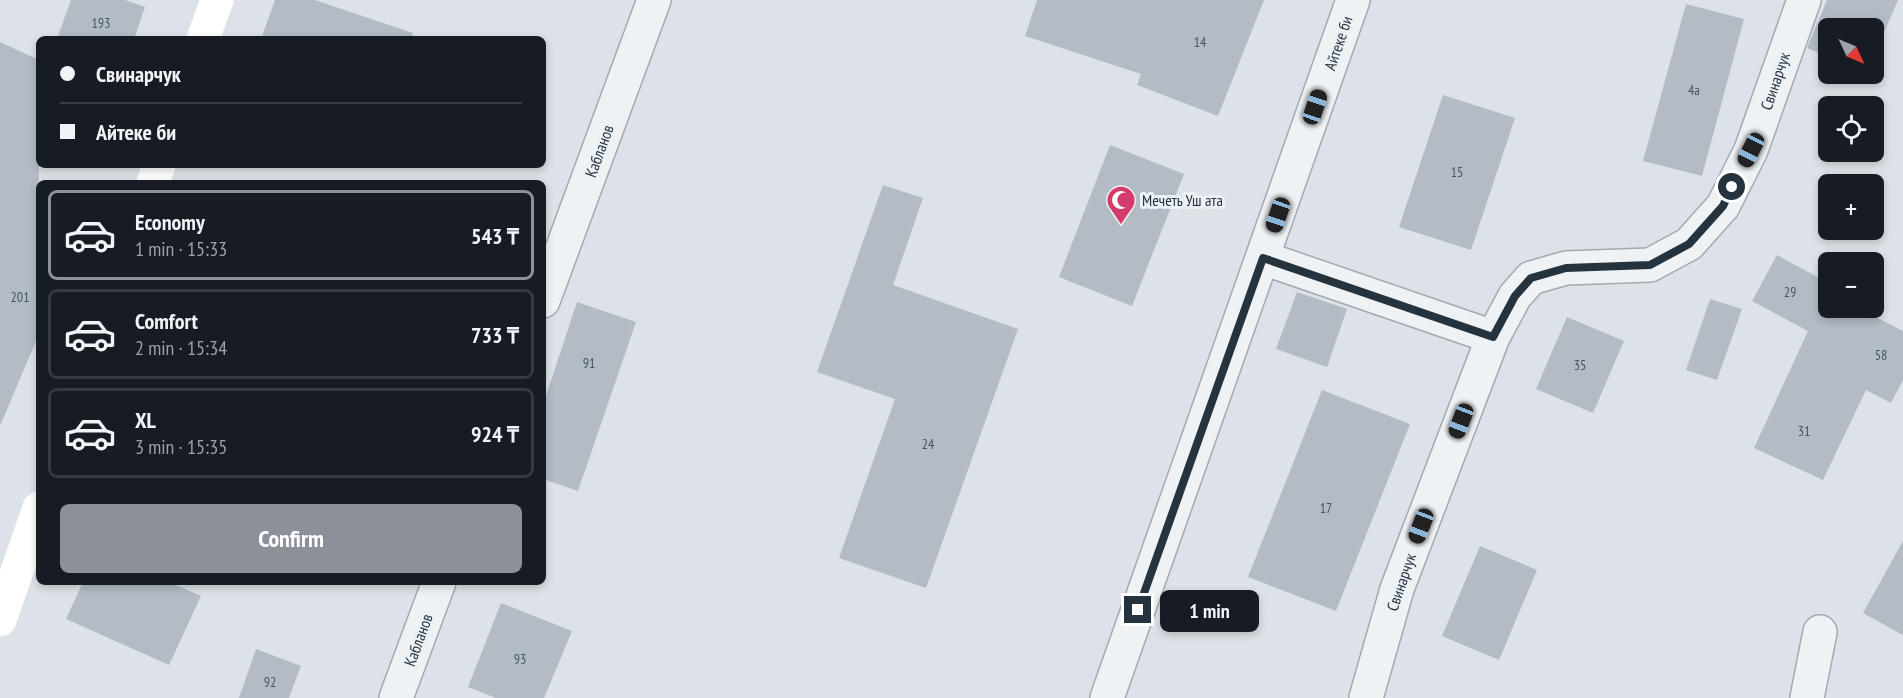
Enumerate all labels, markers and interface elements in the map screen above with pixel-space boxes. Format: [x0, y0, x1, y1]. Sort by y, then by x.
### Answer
street label: Айтеке би [1319, 13, 1357, 73]
house number: 193 [92, 14, 110, 32]
north arrow [1818, 18, 1884, 84]
map controls [1818, 18, 1884, 318]
house number: 14 [1194, 33, 1207, 51]
street label: Свинарчук [1756, 49, 1794, 112]
text: Свинарчук [96, 60, 181, 88]
house number: 4а [1688, 81, 1700, 99]
car [1301, 87, 1329, 127]
button: locate [1818, 96, 1884, 162]
text: Айтеке би [96, 118, 176, 146]
street label: Кабланов [580, 122, 618, 180]
car [1735, 130, 1767, 170]
house number: 15 [1451, 163, 1463, 181]
route start [1718, 173, 1745, 200]
button: + [1818, 174, 1884, 240]
mosque icon: Мечеть Уш ата [1105, 184, 1137, 226]
place label: Мечеть Уш ата [1142, 190, 1223, 210]
car [1264, 195, 1292, 235]
icon: car [63, 208, 117, 262]
text: Economy [135, 208, 205, 236]
text: 543 ₸ [471, 222, 519, 250]
text: 1 min · 15:33 [135, 236, 227, 262]
button: − [1818, 252, 1884, 318]
house number: 29 [1784, 283, 1796, 301]
house number: 201 [11, 288, 29, 306]
icon: car [63, 307, 117, 361]
text: Comfort [135, 307, 198, 335]
text: 733 ₸ [471, 321, 519, 349]
text: 2 min · 15:34 [135, 335, 227, 361]
house number: 58 [1875, 346, 1887, 364]
house number: 91 [583, 354, 595, 372]
house number: 35 [1574, 356, 1586, 374]
car [1446, 401, 1476, 441]
icon: car [63, 406, 117, 460]
text: XL [135, 406, 156, 434]
text: 924 ₸ [471, 420, 519, 448]
house number: 31 [1798, 422, 1810, 440]
text: 3 min · 15:35 [135, 434, 227, 460]
house number: 24 [922, 435, 935, 453]
house number: 17 [1320, 499, 1332, 517]
button: Confirm [60, 504, 522, 573]
car [1406, 506, 1436, 546]
street label: Свинарчук [1382, 550, 1420, 613]
callout: 1 min [1159, 589, 1258, 631]
route end [1124, 596, 1151, 623]
text: 1 min [1189, 598, 1230, 624]
street label: Кабланов [399, 611, 437, 669]
house number: 93 [514, 650, 526, 668]
house number: 92 [264, 673, 276, 691]

